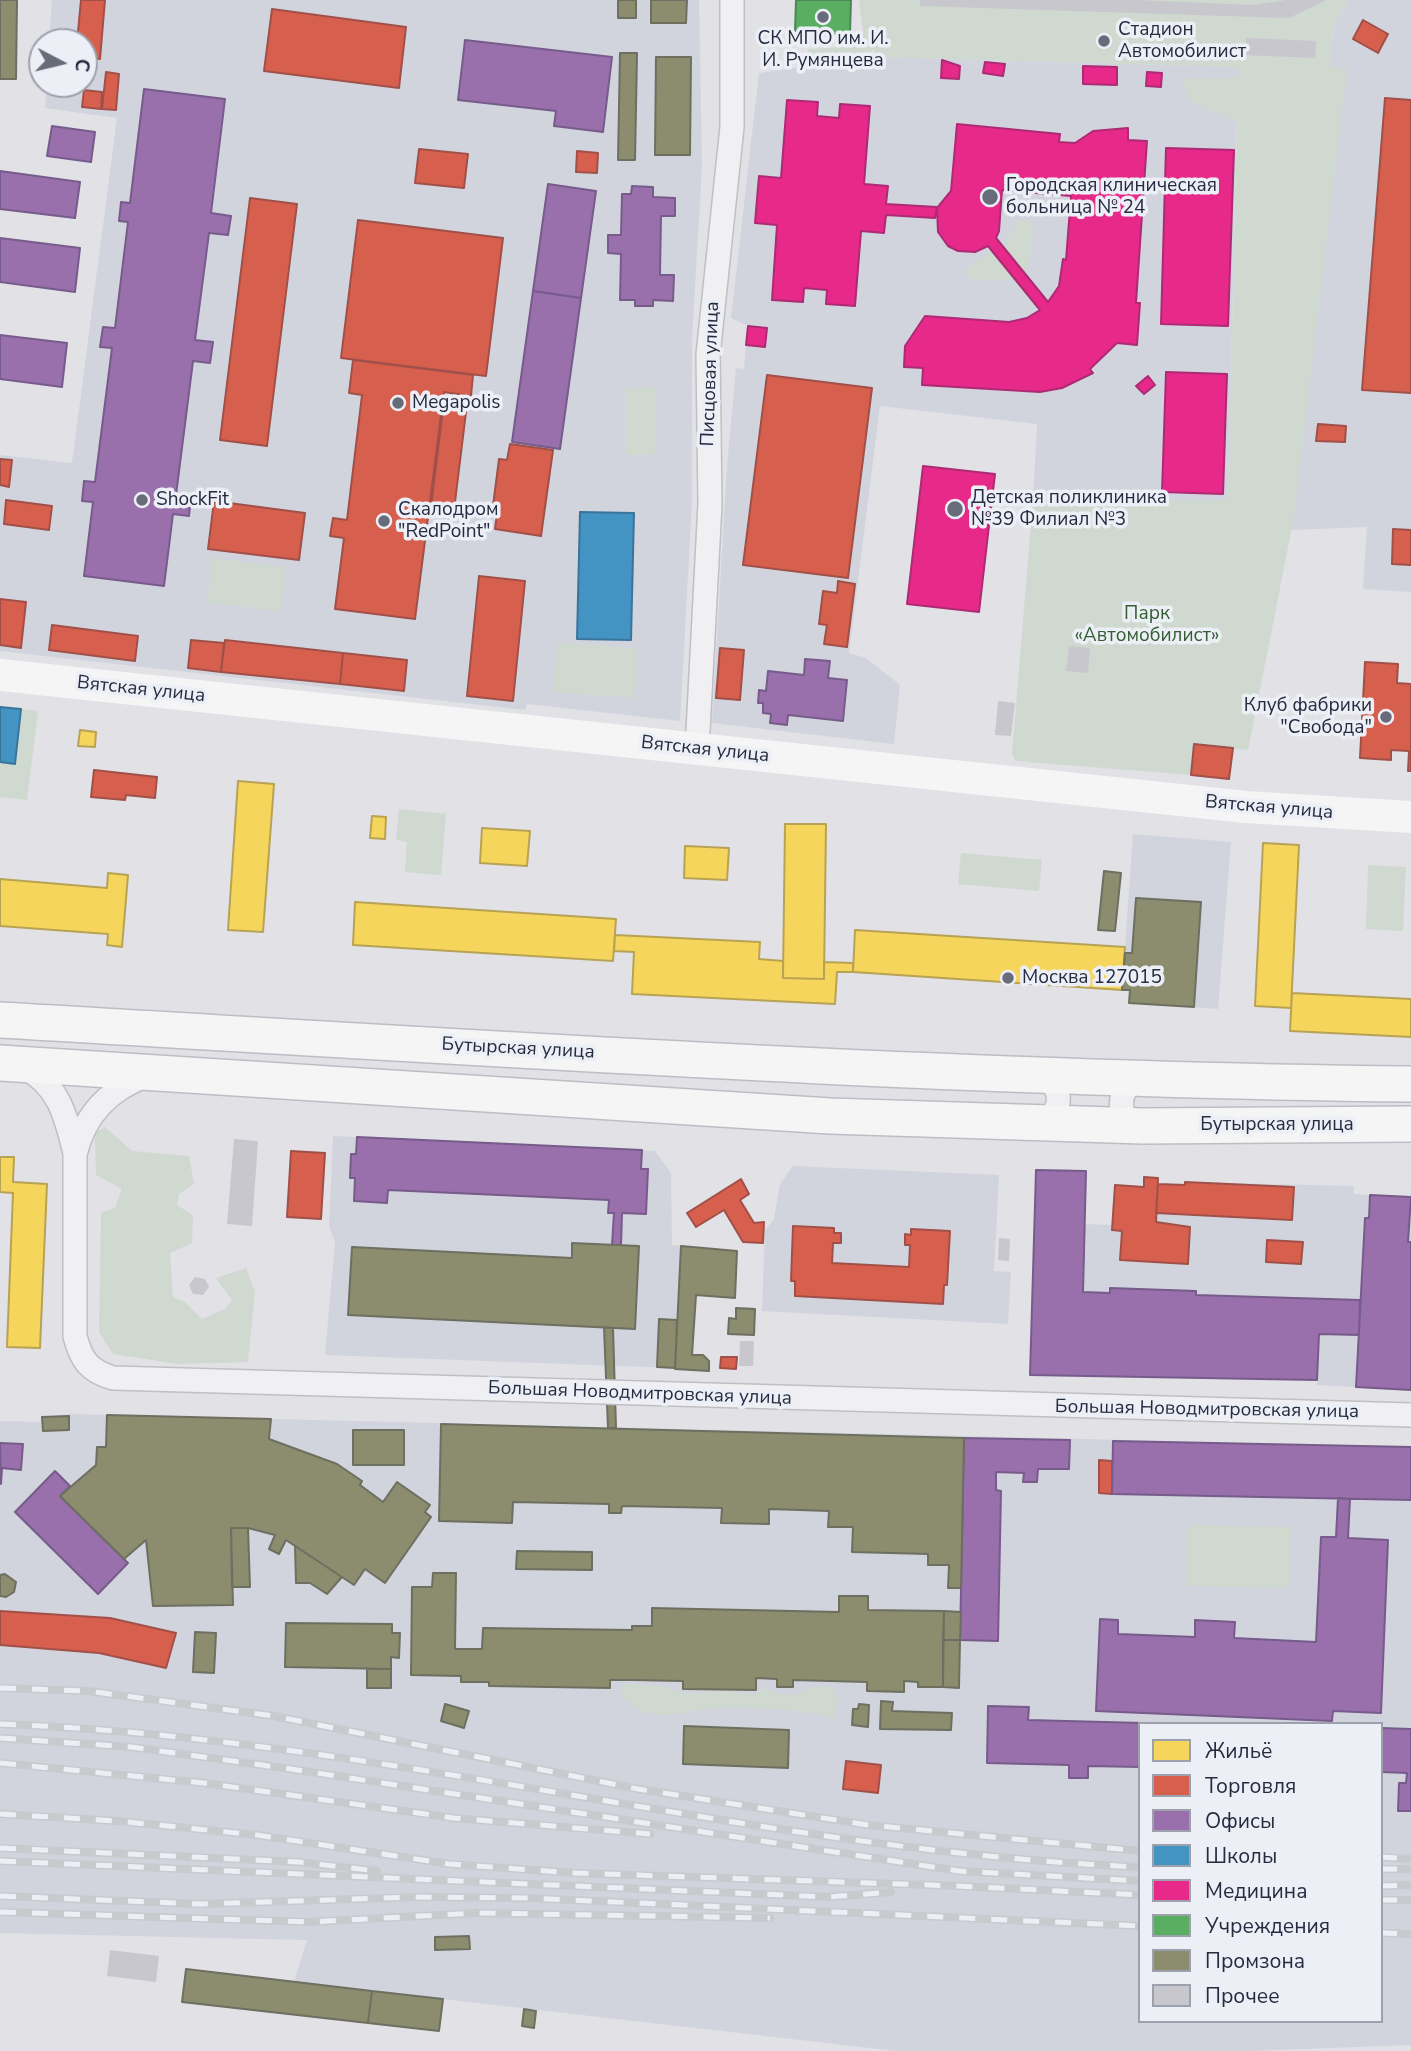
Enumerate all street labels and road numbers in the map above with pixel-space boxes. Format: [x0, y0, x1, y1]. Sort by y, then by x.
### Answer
street label: Писцовая улица [697, 301, 725, 447]
street label: Вятская улица [76, 672, 206, 708]
street label: Вятская улица [640, 732, 770, 768]
street label: Вятская улица [1204, 791, 1334, 825]
street label: Бутырская улица [441, 1034, 595, 1064]
street label: Бутырская улица [1200, 1114, 1354, 1136]
street label: Большая Новодмитровская улица [488, 1377, 792, 1411]
street label: Большая Новодмитровская улица [1055, 1396, 1359, 1424]

